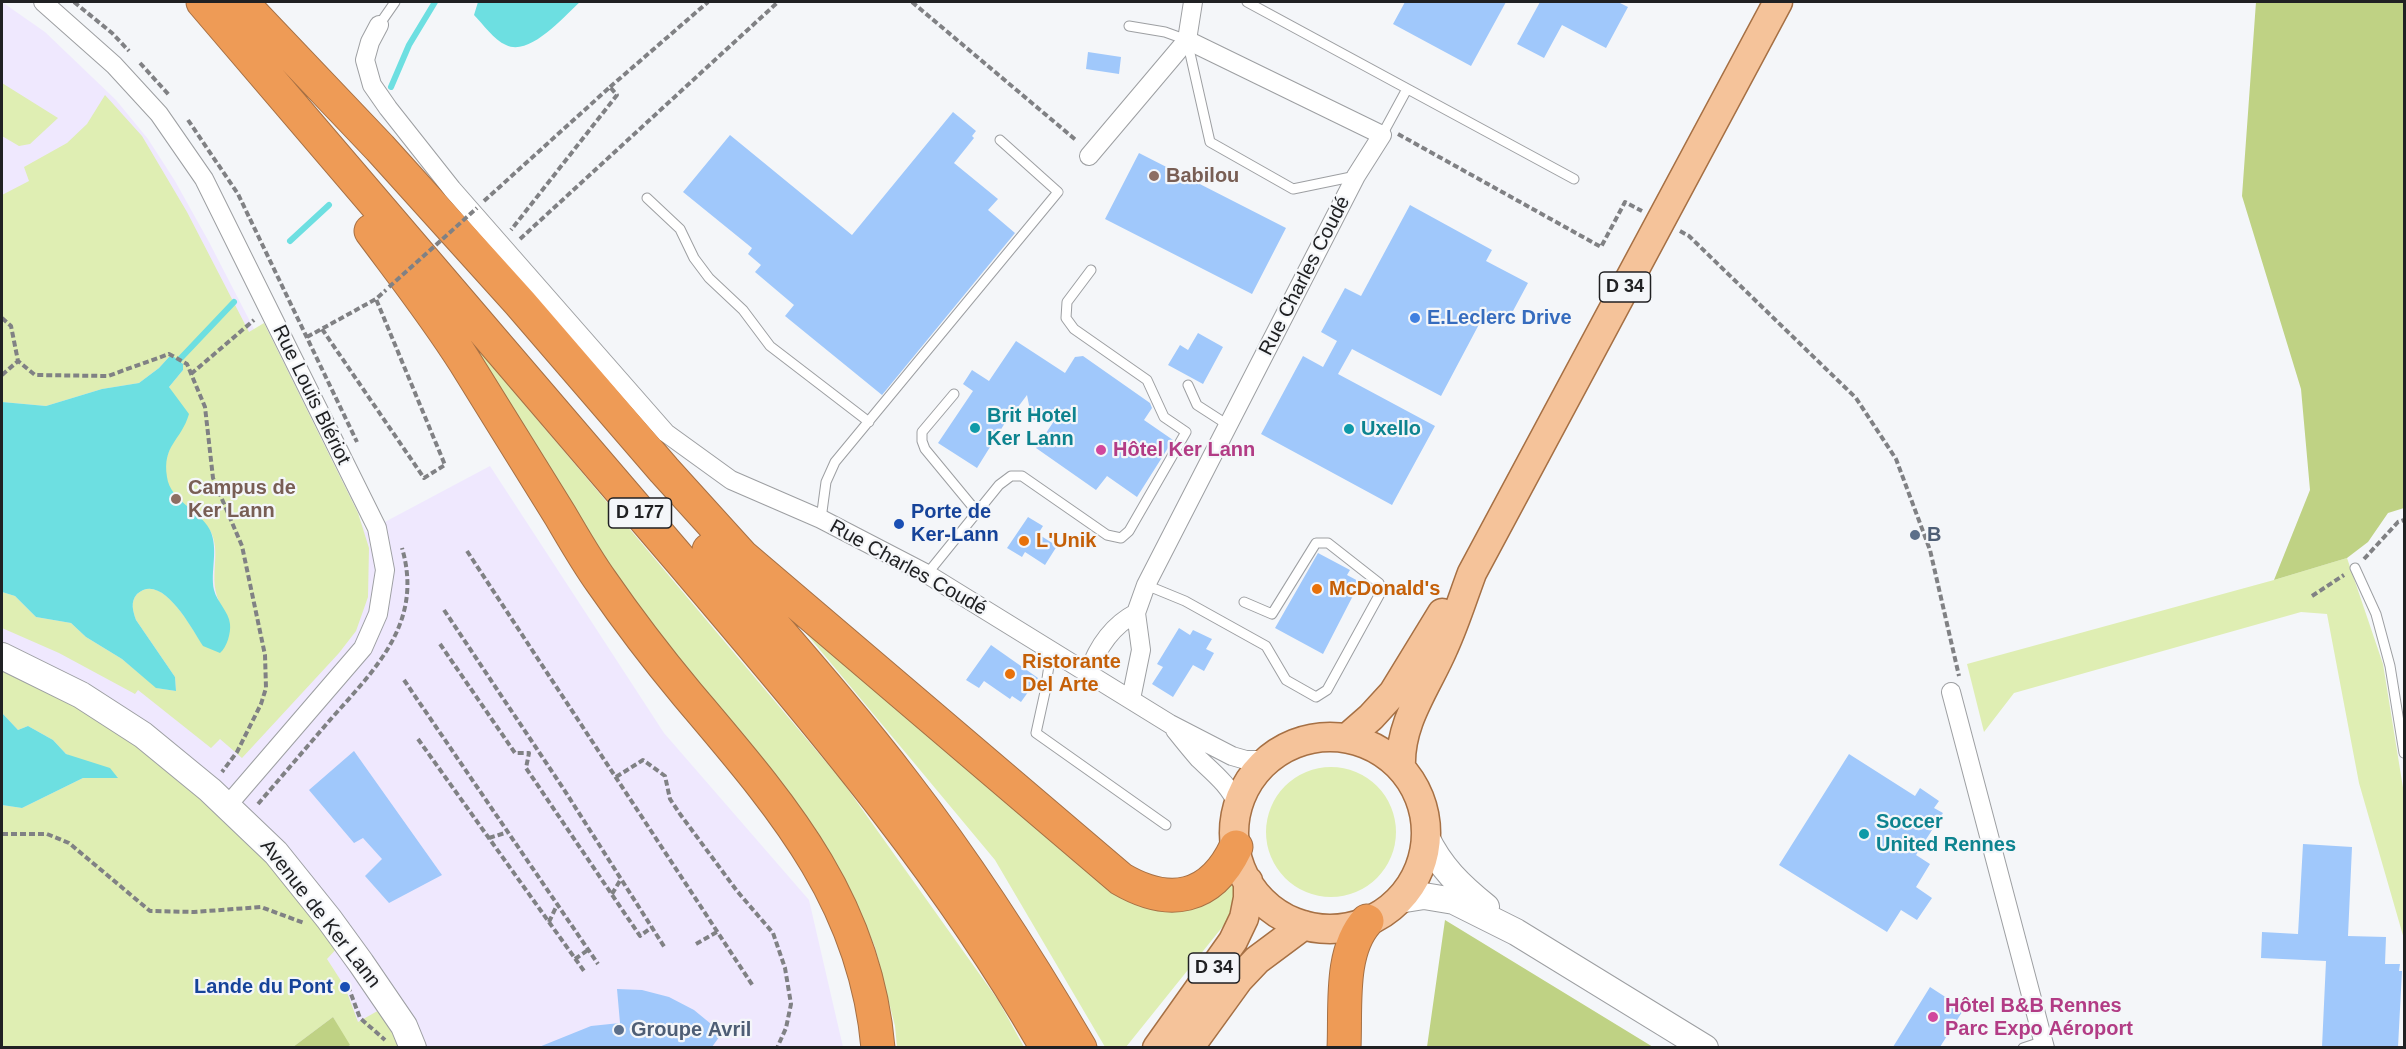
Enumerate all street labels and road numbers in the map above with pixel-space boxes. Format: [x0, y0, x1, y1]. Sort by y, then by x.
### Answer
street label: Rue Charles Coudé [1254, 192, 1356, 360]
road number: D 34 [1600, 272, 1650, 302]
street label: Rue Louis Blériot [267, 321, 355, 469]
road number: D 177 [608, 498, 672, 528]
street label: Rue Charles Coudé [825, 515, 991, 621]
street label: Avenue de Ker Lann [255, 835, 385, 993]
road number: D 34 [1188, 953, 1240, 983]

